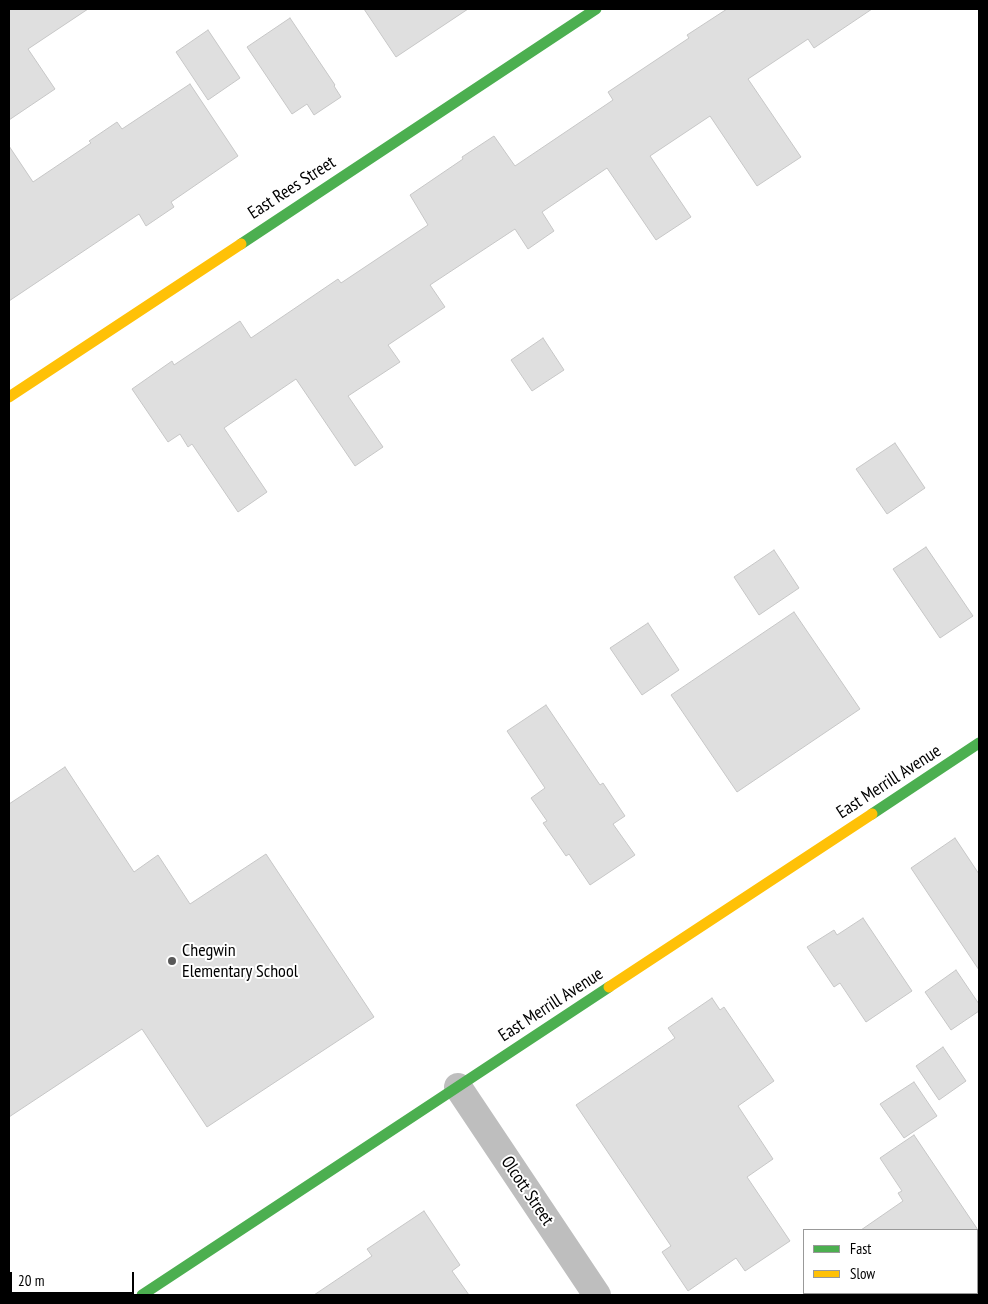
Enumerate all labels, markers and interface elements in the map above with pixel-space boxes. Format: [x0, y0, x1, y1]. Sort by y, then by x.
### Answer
street label: East Rees Street [244, 152, 340, 224]
street label: East Merrill Avenue [833, 740, 945, 824]
place label: Chegwin Elementary School [182, 940, 298, 982]
marker: Chegwin Elementary School [166, 955, 178, 967]
street label: East Merrill Avenue [495, 963, 607, 1047]
street label: Olcott Street [496, 1152, 558, 1230]
legend [803, 1229, 978, 1294]
text: Fast [850, 1239, 871, 1258]
scale bar [12, 1262, 136, 1294]
text: Slow [850, 1264, 875, 1283]
text: 20 m [18, 1271, 44, 1290]

